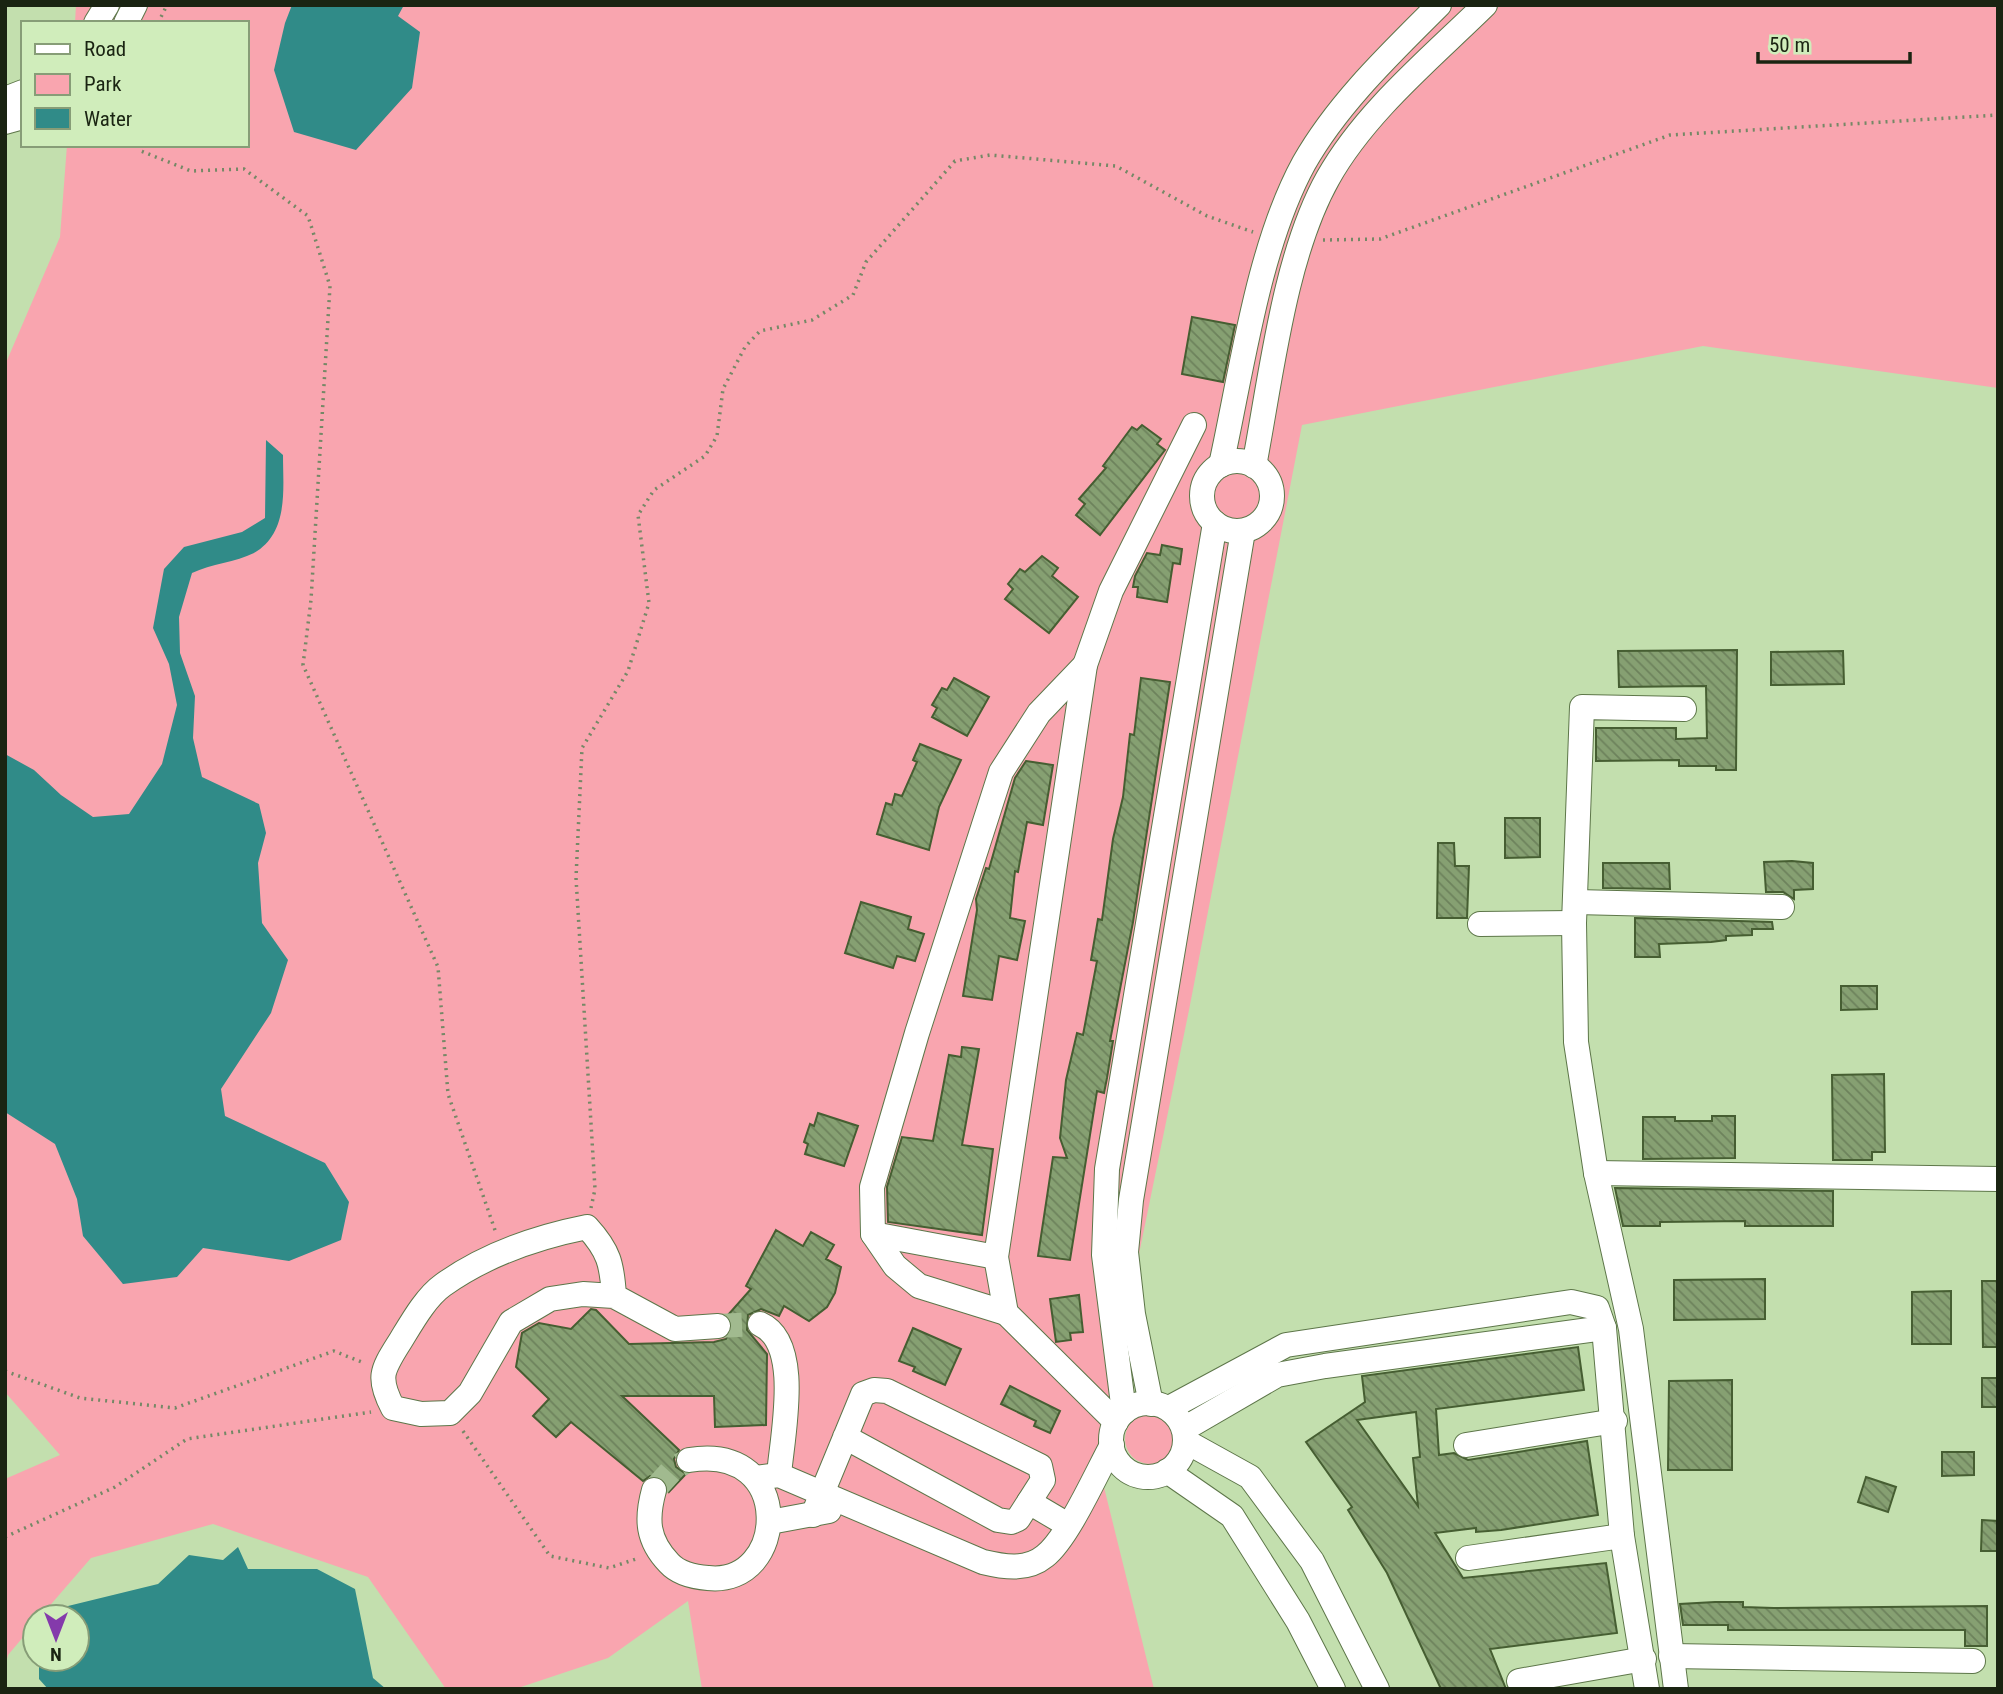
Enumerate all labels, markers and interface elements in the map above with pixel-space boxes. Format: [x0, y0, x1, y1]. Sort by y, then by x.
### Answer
legend [21, 21, 248, 147]
scale bar [1758, 21, 1910, 65]
text: 50 m [1769, 33, 1810, 57]
text: Road [84, 37, 126, 61]
text: Park [84, 72, 122, 96]
text: Water [84, 107, 132, 131]
north arrow [21, 1603, 91, 1673]
text: N [50, 1643, 62, 1666]

